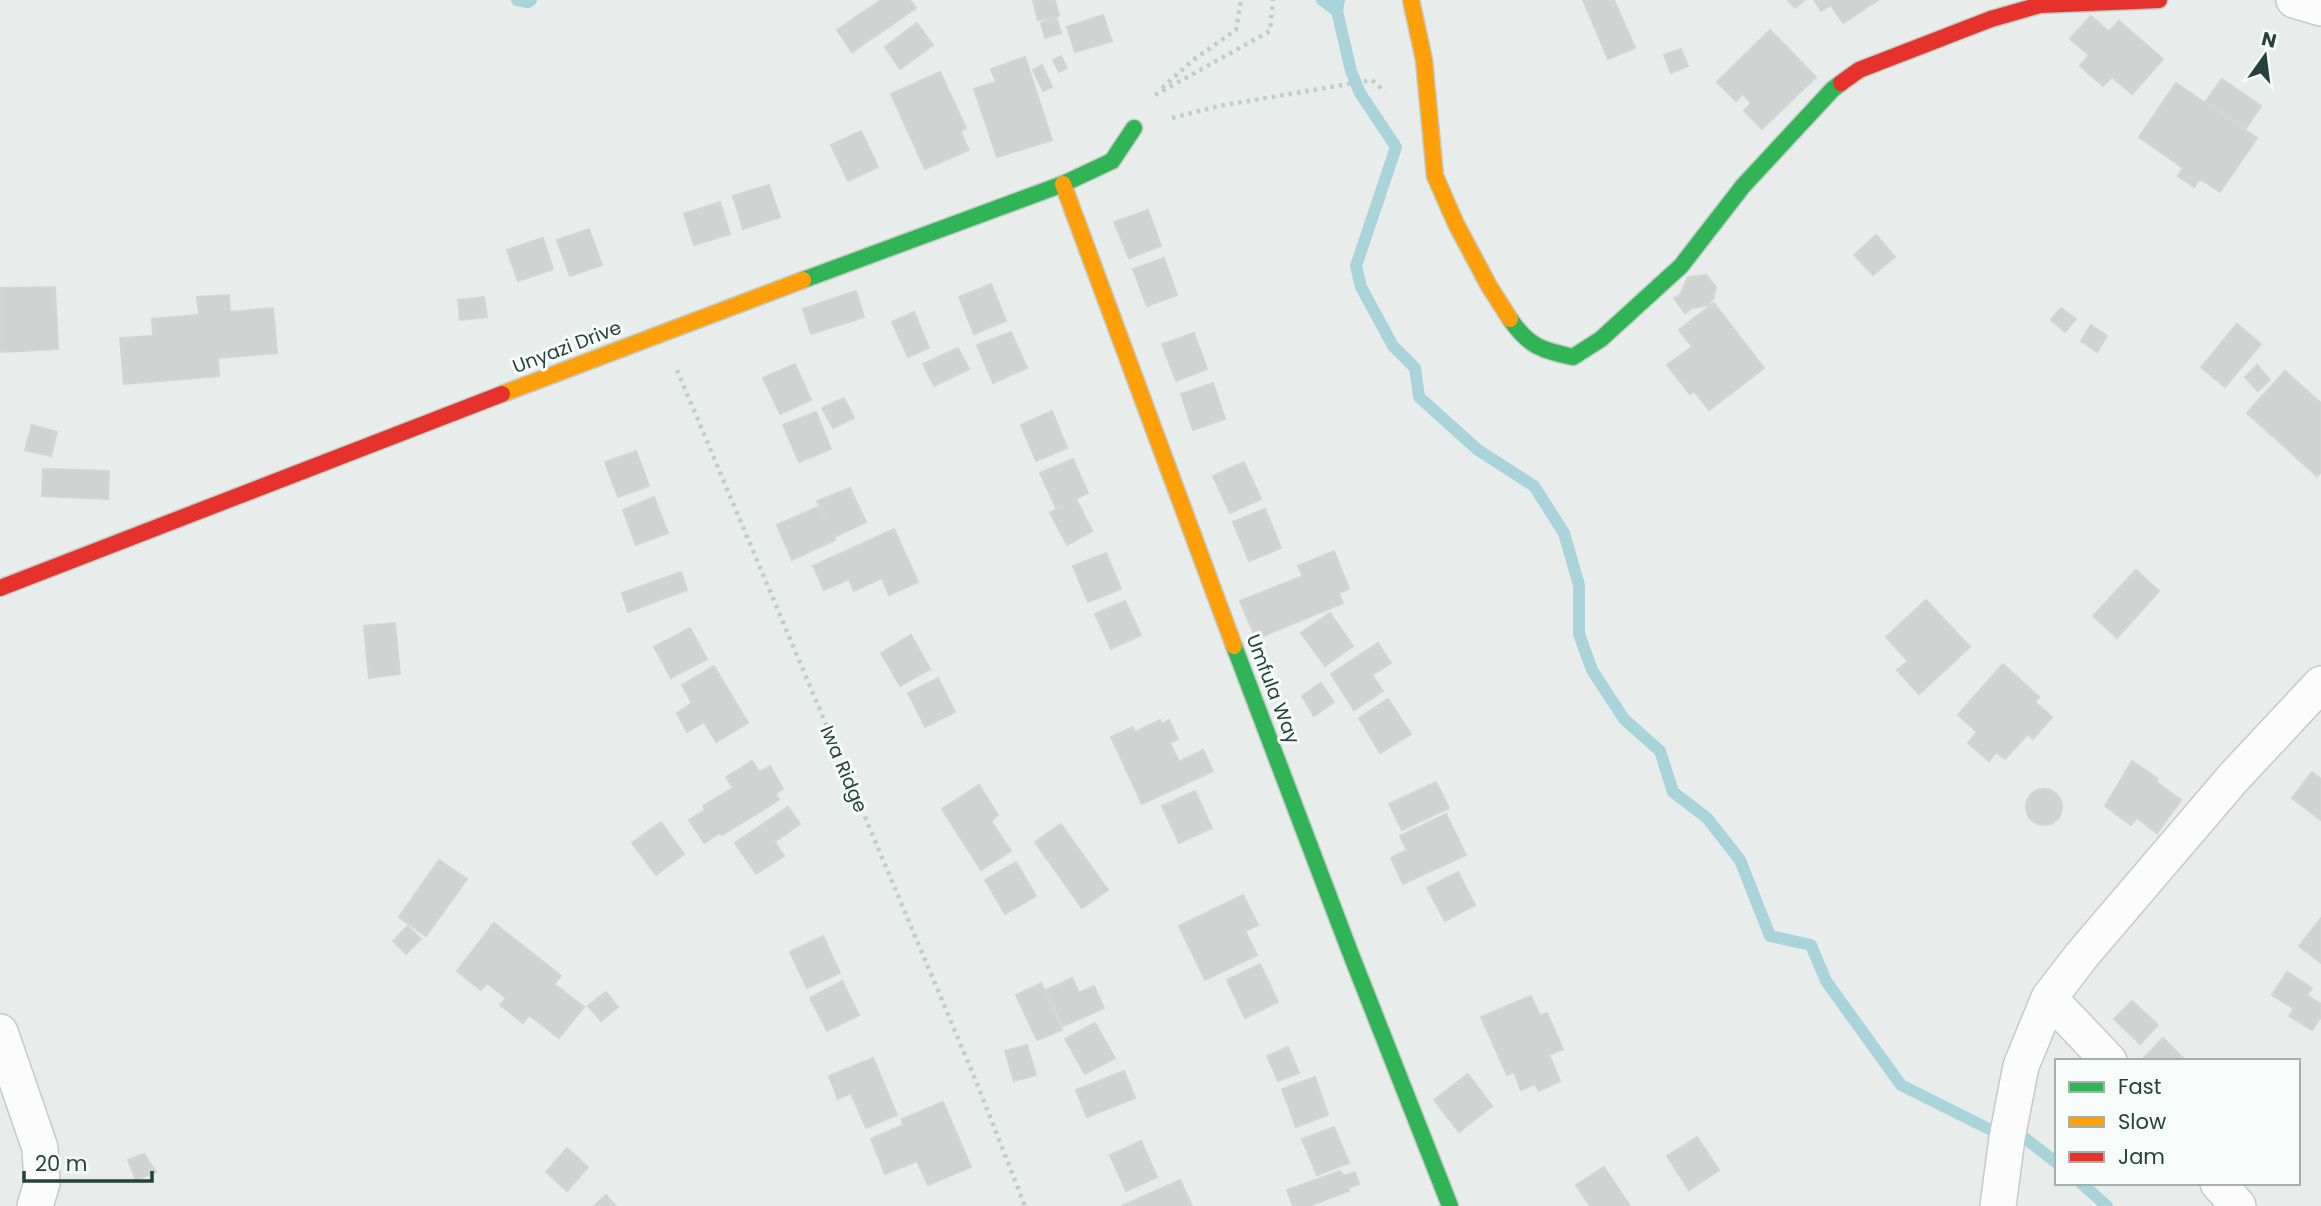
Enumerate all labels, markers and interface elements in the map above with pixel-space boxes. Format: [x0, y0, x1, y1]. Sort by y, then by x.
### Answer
north arrow [2230, 21, 2300, 91]
text: N [2259, 25, 2279, 55]
street label: Unyazi Drive [509, 314, 625, 380]
street label: Umfula Way [1240, 630, 1306, 748]
street label: Iwa Ridge [814, 721, 874, 817]
legend [2055, 1059, 2300, 1185]
text: Fast [2118, 1072, 2161, 1101]
text: Slow [2118, 1107, 2166, 1136]
scale bar [24, 1140, 152, 1184]
text: Jam [2118, 1142, 2165, 1171]
text: 20 m [35, 1149, 88, 1178]

